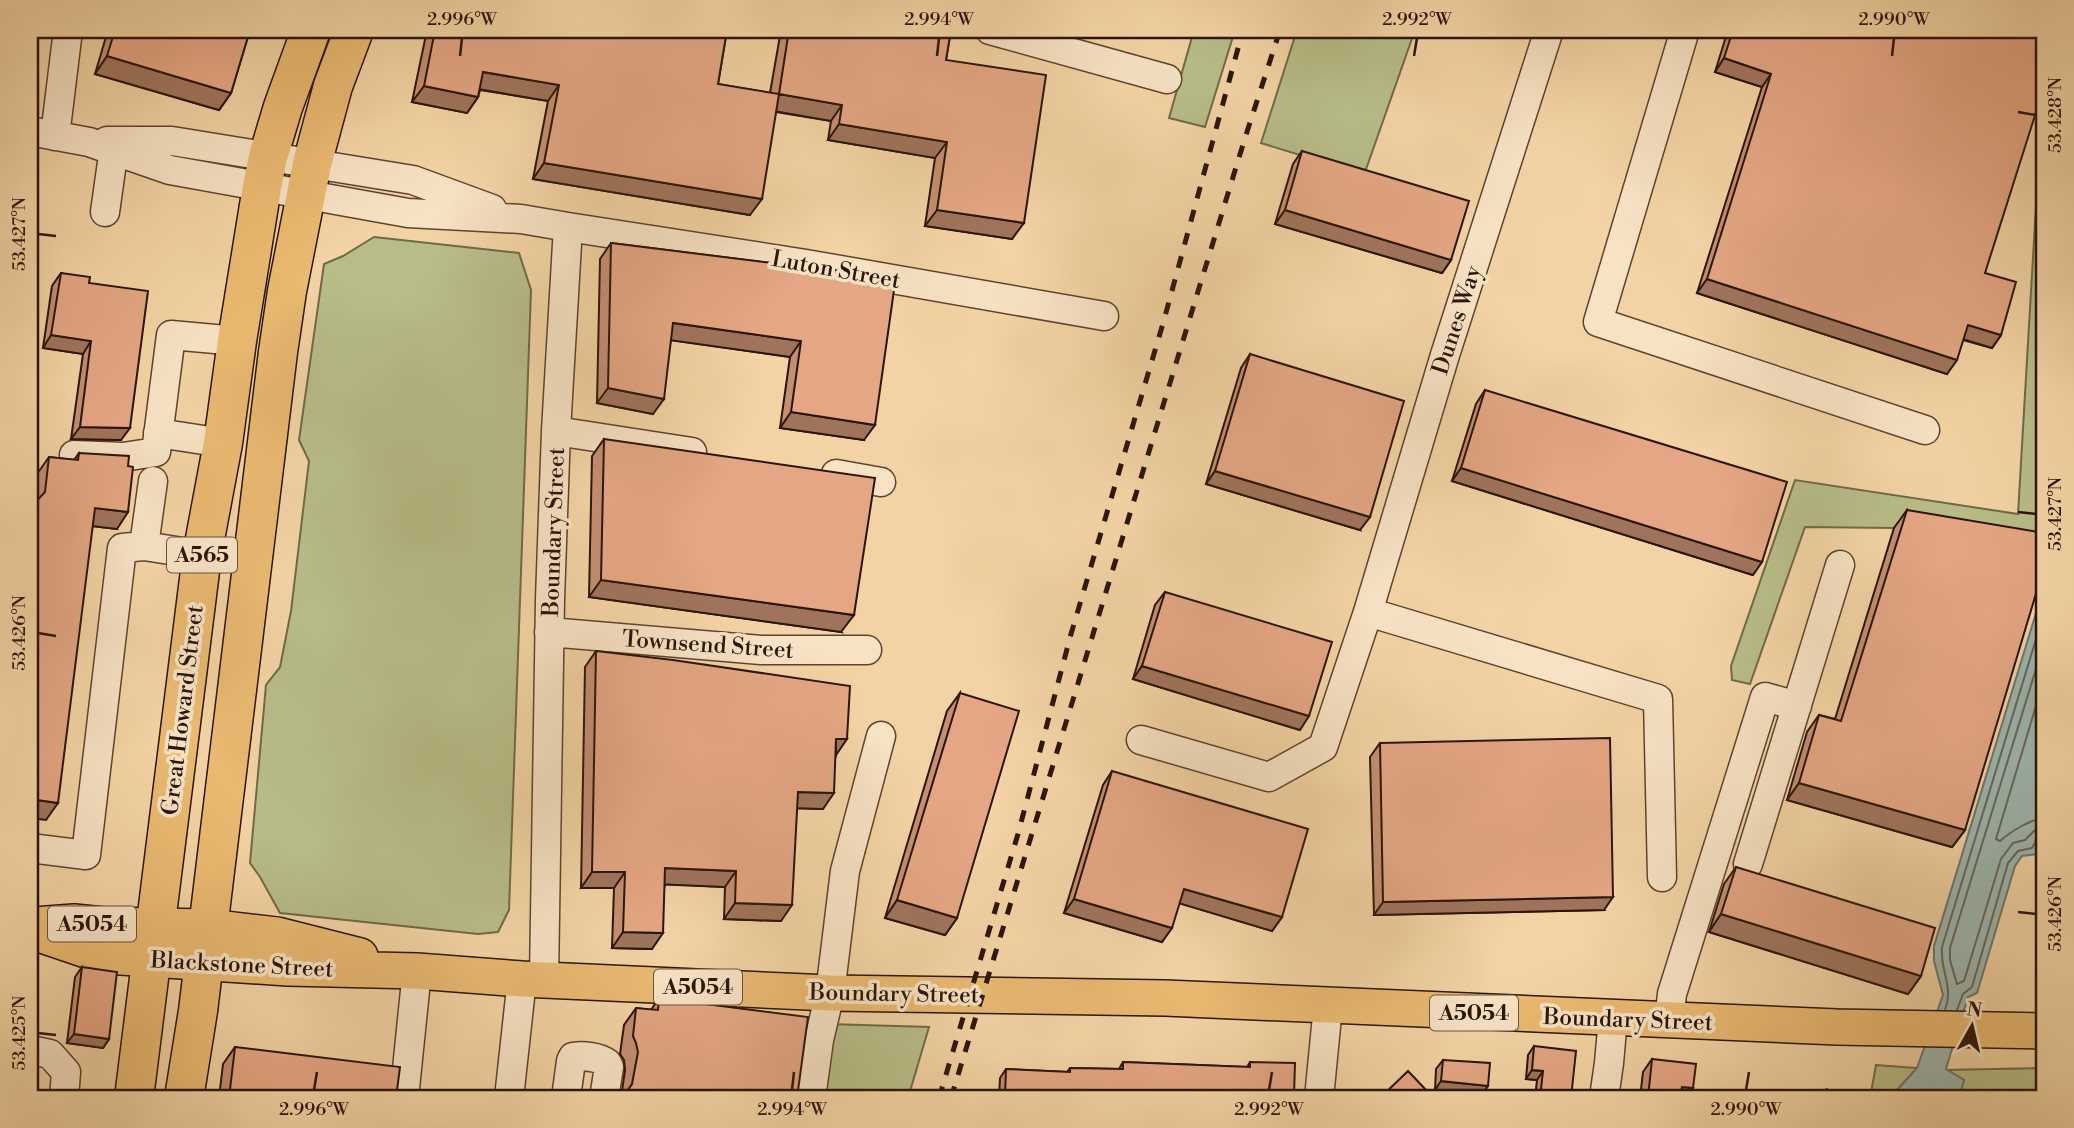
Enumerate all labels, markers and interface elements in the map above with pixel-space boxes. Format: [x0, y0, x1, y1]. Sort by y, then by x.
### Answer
text: 2.996°W [427, 8, 498, 31]
text: 2.994°W [904, 8, 974, 31]
text: 2.992°W [1382, 8, 1452, 31]
text: 2.990°W [1859, 8, 1930, 31]
text: 53.428°N [2044, 76, 2067, 153]
text: 53.427°N [8, 196, 31, 271]
street label: Luton Street [769, 245, 902, 295]
street label: Dunes Way [1426, 261, 1488, 378]
street label: Boundary Street [537, 447, 571, 618]
text: 53.427°N [2044, 476, 2067, 551]
road number: A565 [167, 538, 237, 572]
text: 53.426°N [8, 595, 31, 671]
street label: Great Howard Street [156, 603, 210, 817]
street label: Townsend Street [621, 625, 795, 665]
text: 53.426°N [2044, 876, 2067, 952]
road number: A5054 [48, 906, 136, 942]
street label: Blackstone Street [149, 946, 334, 984]
road number: A5054 [654, 970, 742, 1004]
street label: Boundary Street [808, 979, 979, 1009]
north arrow [1938, 992, 2008, 1062]
text: 53.425°N [8, 995, 31, 1070]
road number: A5054 [1430, 996, 1518, 1030]
text: N [1965, 997, 1983, 1023]
street label: Boundary Street [1542, 1003, 1713, 1037]
text: 2.996°W [279, 1098, 350, 1121]
text: 2.994°W [757, 1098, 827, 1121]
text: 2.992°W [1234, 1098, 1304, 1121]
text: 2.990°W [1711, 1098, 1782, 1121]

